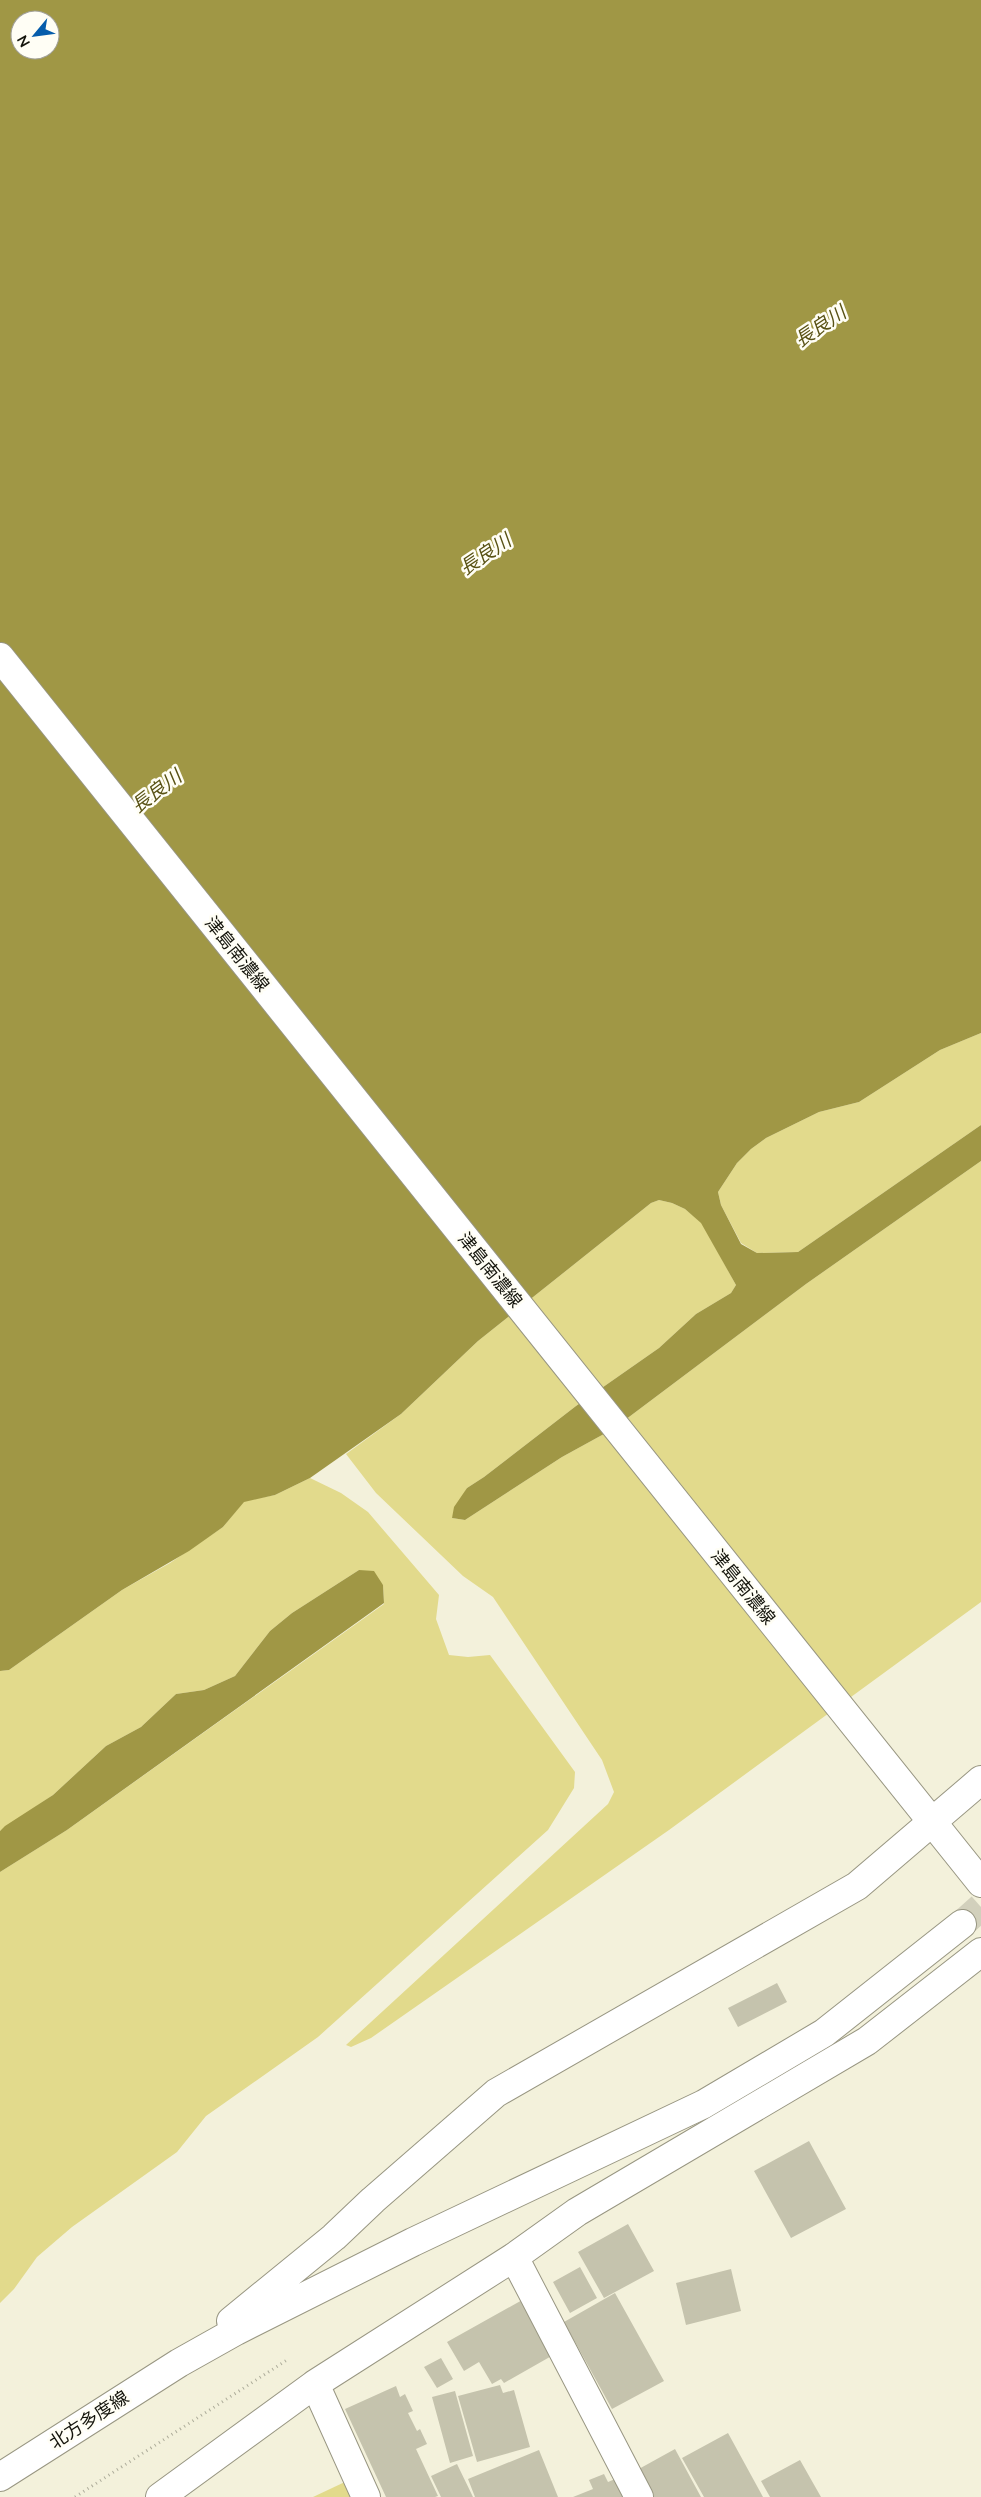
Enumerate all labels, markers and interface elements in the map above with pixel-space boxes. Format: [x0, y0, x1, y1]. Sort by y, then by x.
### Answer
north arrow [10, 10, 60, 60]
text: N [13, 33, 33, 50]
water label: 長良川 [790, 299, 851, 351]
water label: 長良川 [455, 527, 516, 579]
water label: 長良川 [126, 763, 187, 817]
street label: 津島南濃線 [201, 911, 275, 995]
street label: 津島南濃線 [454, 1227, 528, 1311]
street label: 津島南濃線 [707, 1544, 781, 1628]
street label: 北方多度線 [45, 2385, 132, 2453]

